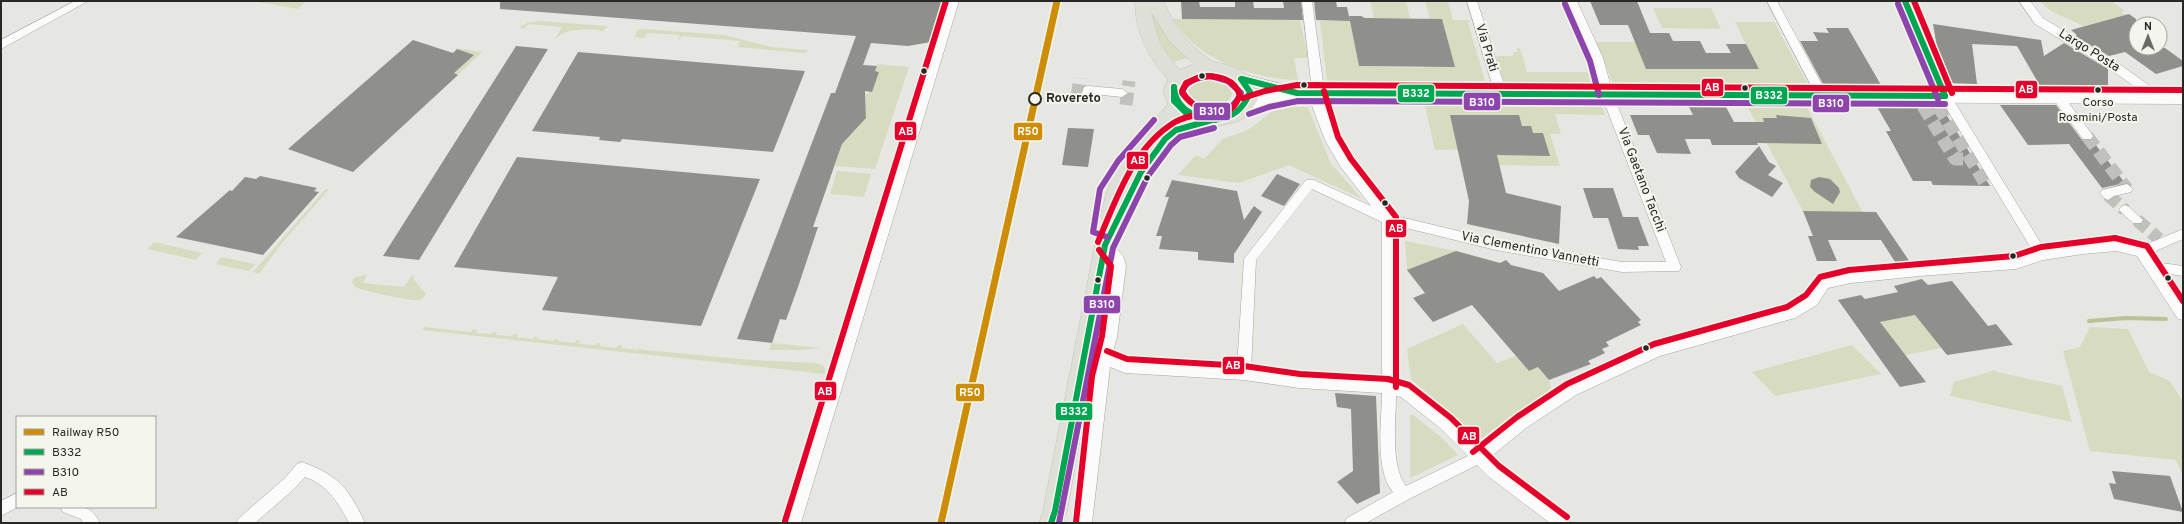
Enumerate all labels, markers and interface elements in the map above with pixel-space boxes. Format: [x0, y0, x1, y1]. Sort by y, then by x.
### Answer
north arrow [2128, 16, 2168, 56]
text: N [2144, 20, 2152, 34]
street label: Via Prati [1471, 22, 1501, 74]
street label: Largo Posta [2055, 26, 2123, 76]
unlabelled marker [919, 66, 929, 76]
unlabelled marker [1197, 71, 1207, 81]
line badge: AB [1701, 78, 1724, 97]
unlabelled marker [1299, 80, 1309, 90]
line badge: AB [2015, 80, 2038, 99]
text: AB [1704, 81, 1720, 95]
unlabelled marker [1740, 83, 1750, 93]
text: AB [2018, 83, 2034, 97]
line badge: B332 [1397, 84, 1435, 103]
marker: Corso Rosmini/Posta [2093, 85, 2103, 95]
line badge: B332 [1750, 86, 1788, 105]
text: B332 [1402, 87, 1430, 101]
text: B332 [1755, 89, 1783, 103]
place label: Rovereto [1046, 91, 1101, 107]
marker: Rovereto [1028, 92, 1042, 106]
line badge: B310 [1463, 92, 1501, 111]
line badge: B310 [1812, 94, 1850, 113]
place label: Corso Rosmini/Posta [2058, 95, 2138, 126]
text: B310 [1469, 96, 1495, 110]
text: B310 [1818, 97, 1844, 111]
line badge: B310 [1193, 102, 1231, 121]
text: B310 [1199, 105, 1225, 119]
line badge: AB [894, 121, 917, 141]
line badge: R50 [1013, 122, 1043, 141]
text: AB [898, 125, 914, 139]
text: R50 [1017, 125, 1039, 139]
street label: Via Gaetano Tacchi [1614, 125, 1668, 235]
line badge: AB [1126, 151, 1149, 170]
text: AB [1130, 154, 1146, 168]
unlabelled marker [1142, 173, 1152, 183]
unlabelled marker [1380, 198, 1390, 208]
line badge: AB [1385, 219, 1407, 238]
text: AB [1388, 222, 1404, 236]
street label: Via Clementino Vannetti [1460, 229, 1600, 271]
unlabelled marker [2008, 251, 2018, 261]
unlabelled marker [2163, 273, 2173, 283]
unlabelled marker [1093, 275, 1103, 285]
line badge: B310 [1083, 295, 1121, 314]
text: B310 [1089, 298, 1115, 312]
unlabelled marker [1641, 343, 1651, 353]
line badge: AB [1222, 356, 1245, 375]
text: AB [1225, 359, 1241, 373]
line badge: AB [814, 381, 837, 401]
line badge: R50 [955, 383, 985, 402]
text: AB [817, 385, 833, 399]
text: R50 [959, 386, 981, 400]
line badge: B332 [1055, 402, 1093, 421]
text: B332 [1060, 405, 1088, 419]
legend [16, 416, 156, 508]
text: Railway R50 [52, 425, 119, 441]
line badge: AB [1457, 426, 1480, 445]
text: AB [1461, 430, 1477, 444]
text: B332 [52, 445, 81, 461]
text: B310 [52, 465, 79, 481]
text: AB [52, 485, 68, 501]

